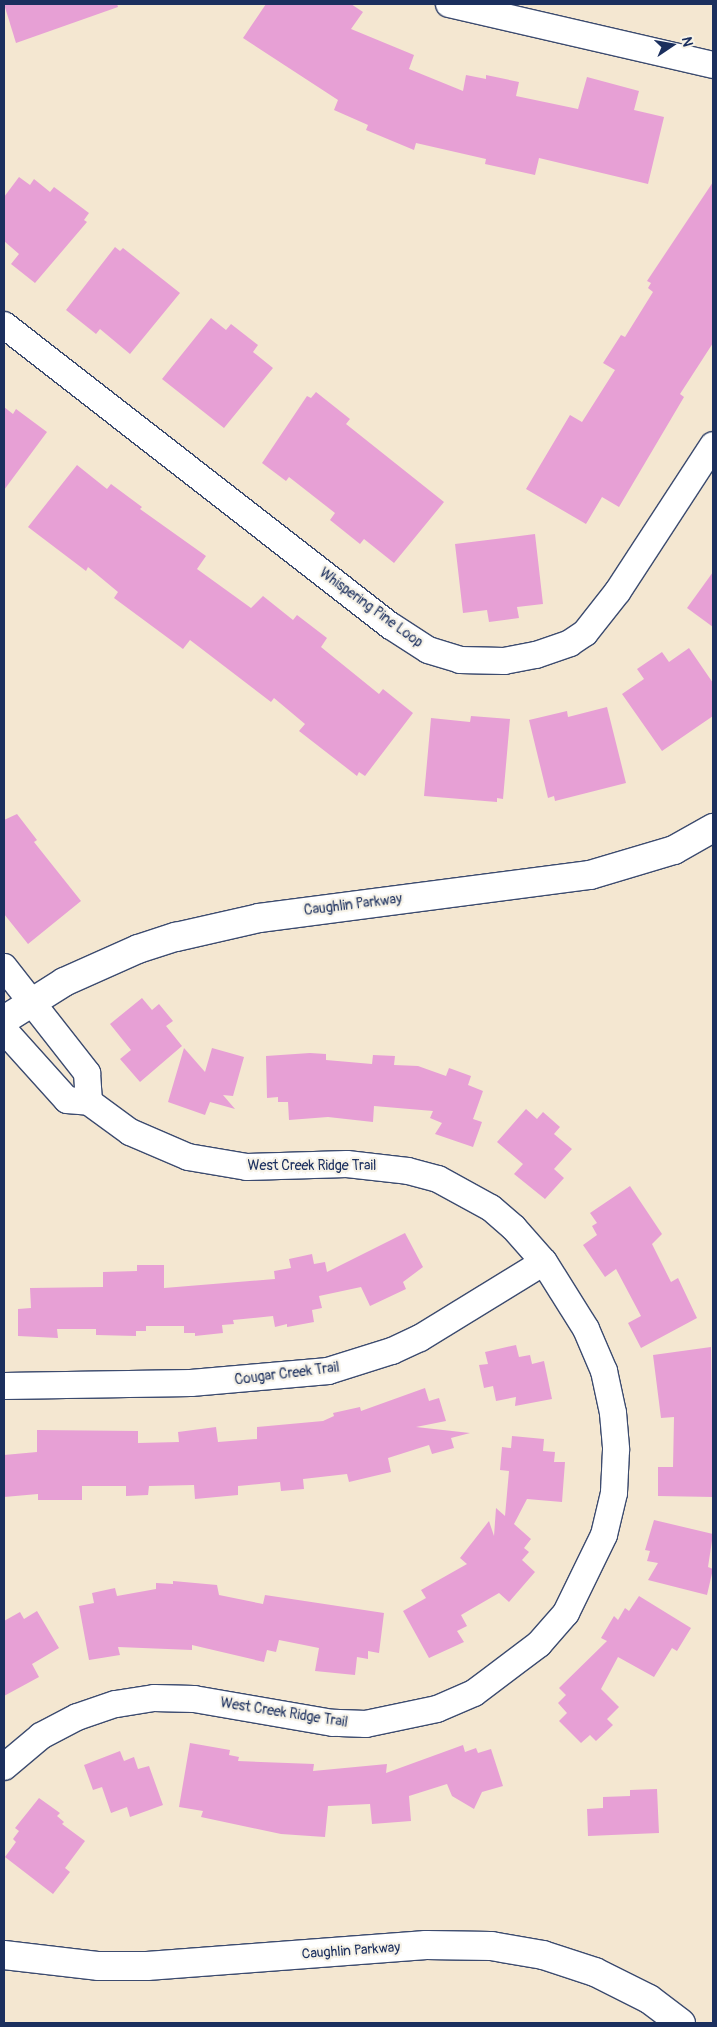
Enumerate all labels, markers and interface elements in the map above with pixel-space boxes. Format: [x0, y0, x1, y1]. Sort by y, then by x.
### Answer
north arrow [647, 20, 697, 70]
text: N [678, 35, 696, 48]
street label: Whispering Pine Loop [316, 565, 426, 651]
street label: Caughlin Parkway [303, 891, 403, 919]
street label: West Creek Ridge Trail [248, 1158, 376, 1174]
street label: Cougar Creek Trail [234, 1359, 340, 1389]
street label: West Creek Ridge Trail [219, 1695, 349, 1731]
street label: Caughlin Parkway [301, 1939, 401, 1963]

